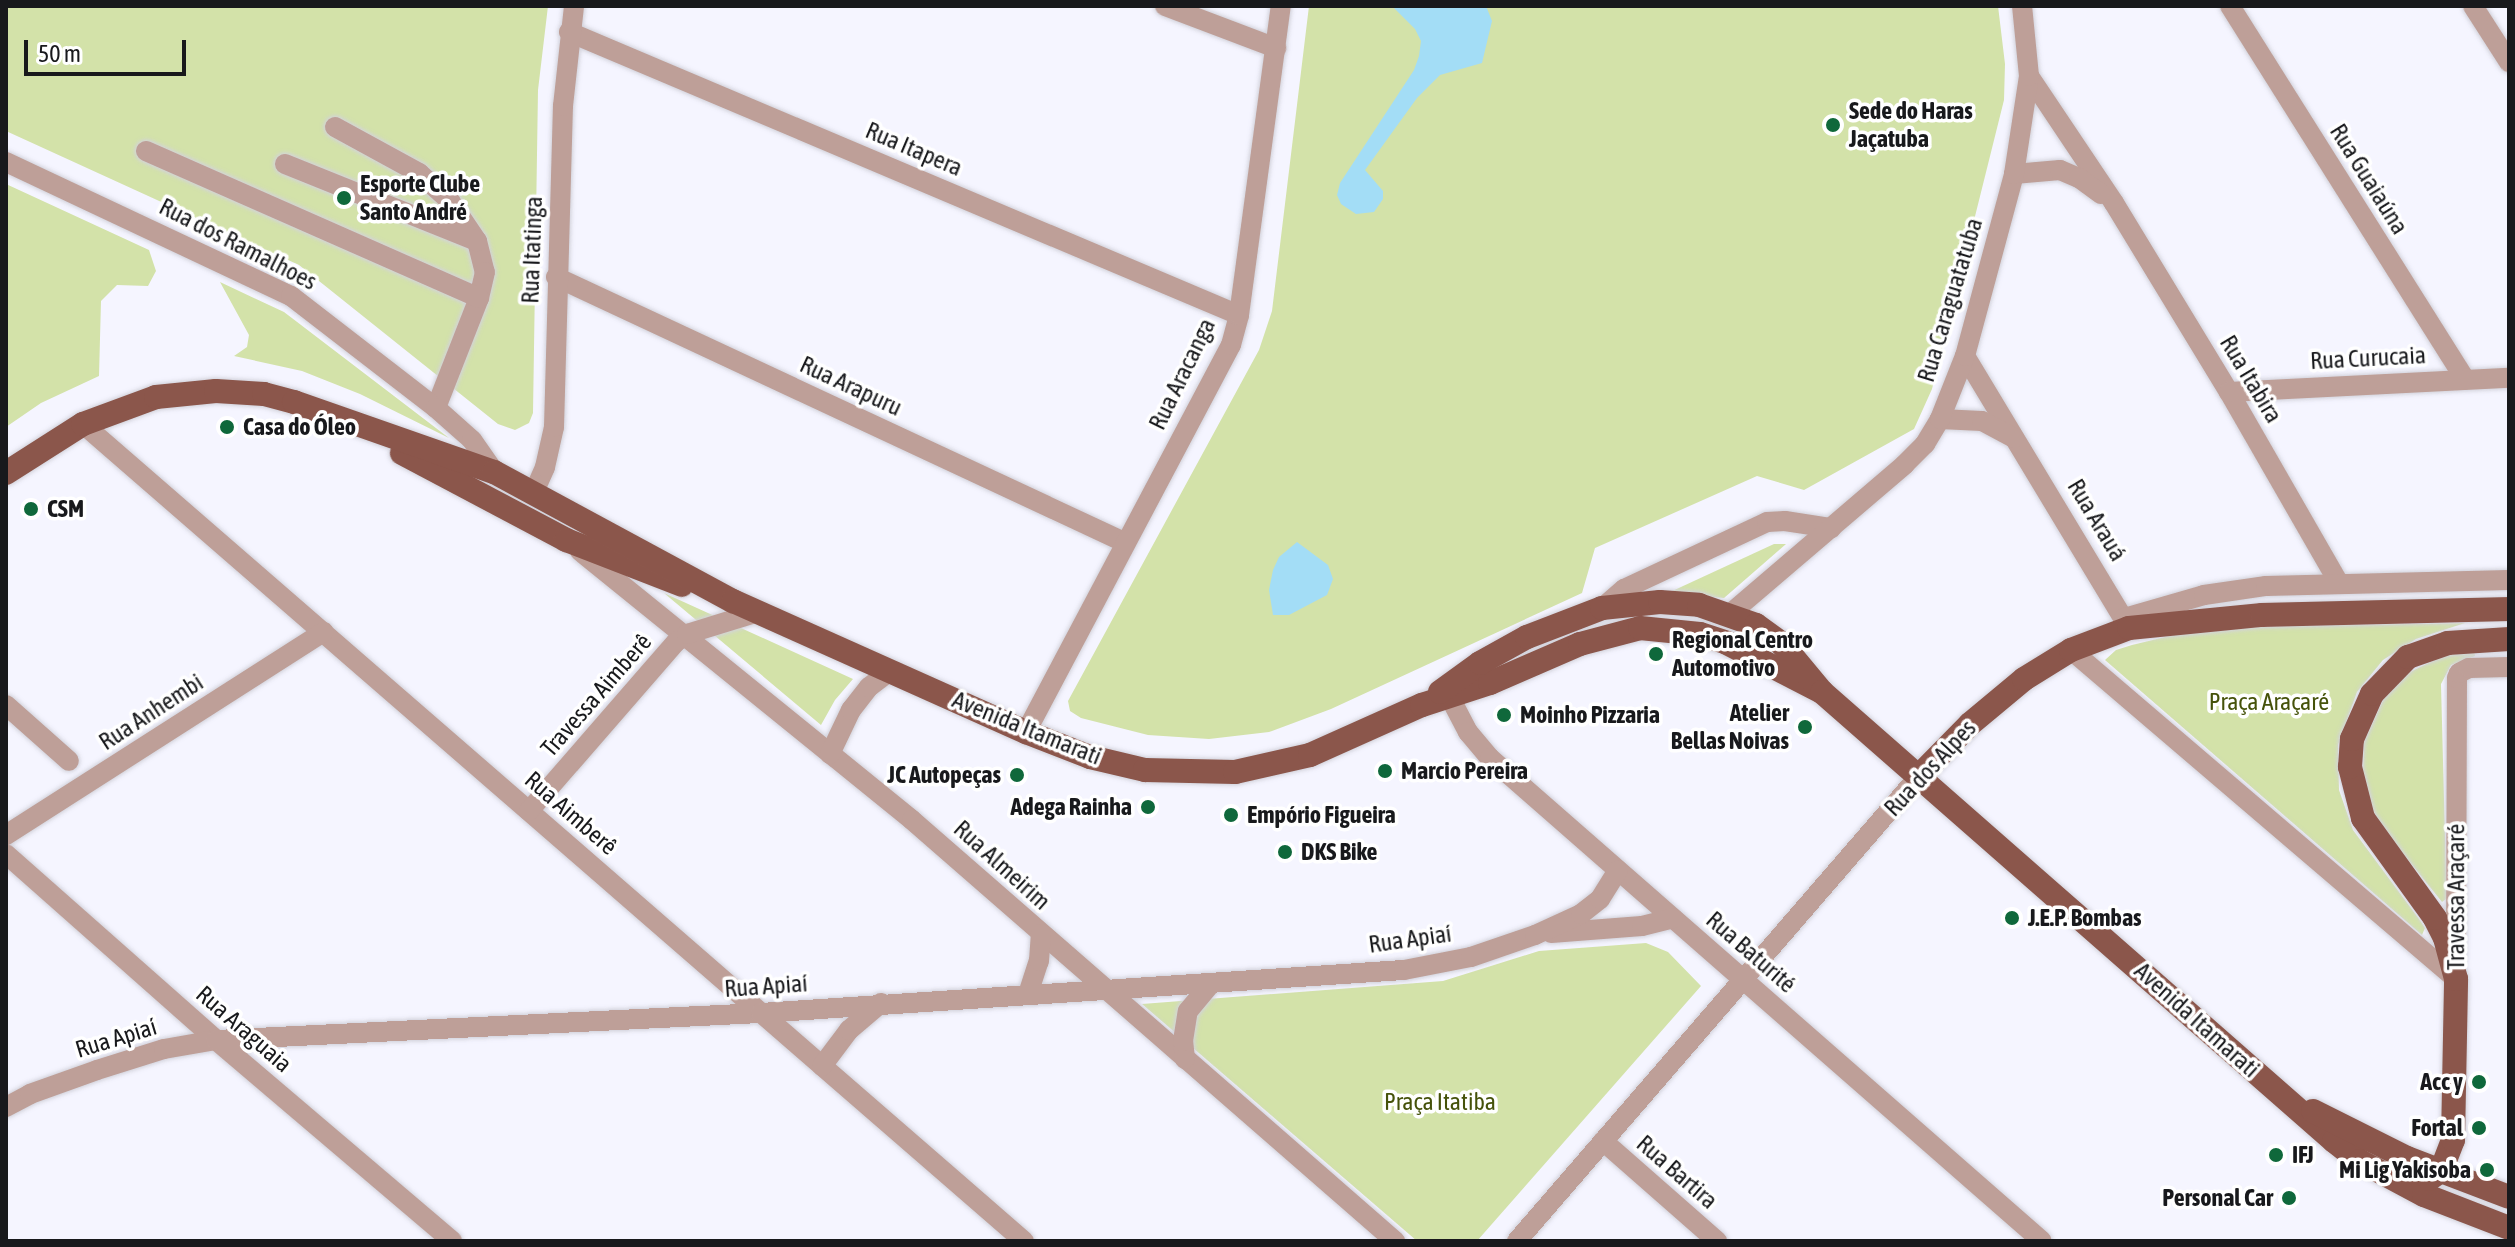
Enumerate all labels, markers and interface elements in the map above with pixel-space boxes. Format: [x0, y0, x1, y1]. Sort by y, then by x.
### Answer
scale bar [28, 24, 190, 74]
text: 50 m [38, 40, 81, 67]
place label: Sede do Haras Jaçatuba [1849, 97, 1973, 153]
street label: Rua Itapera [861, 116, 967, 182]
marker: Sede do Haras Jaçatuba [1824, 116, 1842, 134]
street label: Rua Guaiaúna [2324, 119, 2414, 239]
place label: Esporte Clube Santo André [360, 170, 480, 226]
marker: Esporte Clube Santo André [335, 189, 353, 207]
street label: Rua dos Ramalhoes [155, 192, 321, 296]
street label: Rua Itatinga [516, 196, 548, 304]
street label: Rua Caraguatatuba [1911, 215, 1989, 385]
street label: Rua Aracanga [1143, 314, 1221, 434]
street label: Rua Itabira [2214, 330, 2288, 428]
street label: Rua Curucaia [2309, 341, 2427, 375]
street label: Rua Arapuru [795, 350, 907, 422]
place label: Casa do Óleo [243, 413, 356, 441]
marker: Casa do Óleo [218, 418, 236, 436]
street label: Rua Arauá [2061, 474, 2133, 566]
place label: CSM [47, 495, 84, 523]
marker: CSM [22, 500, 40, 518]
place label: Regional Centro Automotivo [1672, 626, 1813, 682]
street label: Travessa Aimberê [535, 628, 657, 762]
marker: Regional Centro Automotivo [1647, 645, 1665, 663]
street label: Rua Anhembi [94, 668, 208, 756]
street label: Avenida Itamarati [948, 685, 1106, 771]
park label: Praça Araçaré [2209, 688, 2329, 716]
place label: Atelier Bellas Noivas [1671, 699, 1789, 755]
place label: Moinho Pizzaria [1520, 701, 1660, 729]
marker: Moinho Pizzaria [1495, 706, 1513, 724]
street label: Rua dos Alpes [1878, 714, 1982, 822]
marker: Atelier Bellas Noivas [1796, 718, 1814, 736]
place label: Marcio Pereira [1401, 757, 1528, 785]
place label: JC Autopeças [887, 761, 1001, 789]
marker: Marcio Pereira [1376, 762, 1394, 780]
street label: Rua Aimberê [519, 765, 623, 861]
marker: JC Autopeças [1008, 766, 1026, 784]
place label: Adega Rainha [1011, 793, 1132, 821]
marker: Adega Rainha [1139, 798, 1157, 816]
place label: Empório Figueira [1247, 801, 1396, 829]
marker: Empório Figueira [1222, 806, 1240, 824]
street label: Rua Almeirim [948, 814, 1056, 916]
street label: Travessa Araçaré [2442, 824, 2470, 970]
place label: DKS Bike [1301, 838, 1377, 866]
marker: DKS Bike [1276, 843, 1294, 861]
place label: J.E.P. Bombas [2028, 904, 2142, 932]
street label: Rua Baturité [1700, 905, 1802, 999]
marker: J.E.P. Bombas [2003, 909, 2021, 927]
street label: Rua Apiaí [1367, 919, 1453, 959]
street label: Avenida Itamarati [2129, 956, 2265, 1084]
street label: Rua Apiaí [723, 969, 809, 1003]
street label: Rua Araguaia [190, 980, 298, 1078]
street label: Rua Apiaí [72, 1012, 160, 1064]
place label: Acc y [2420, 1068, 2463, 1096]
marker: Acc y [2470, 1073, 2488, 1091]
park label: Praça Itatiba [1384, 1088, 1496, 1116]
place label: Fortal [2411, 1114, 2463, 1142]
marker: Fortal [2470, 1119, 2488, 1137]
street label: Rua Bartira [1631, 1129, 1723, 1215]
place label: IFJ [2292, 1141, 2314, 1169]
marker: IFJ [2267, 1146, 2285, 1164]
place label: Mi Lig Yakisoba [2339, 1156, 2471, 1184]
marker: Mi Lig Yakisoba [2478, 1161, 2496, 1179]
place label: Personal Car [2162, 1184, 2273, 1212]
marker: Personal Car [2280, 1189, 2298, 1207]

